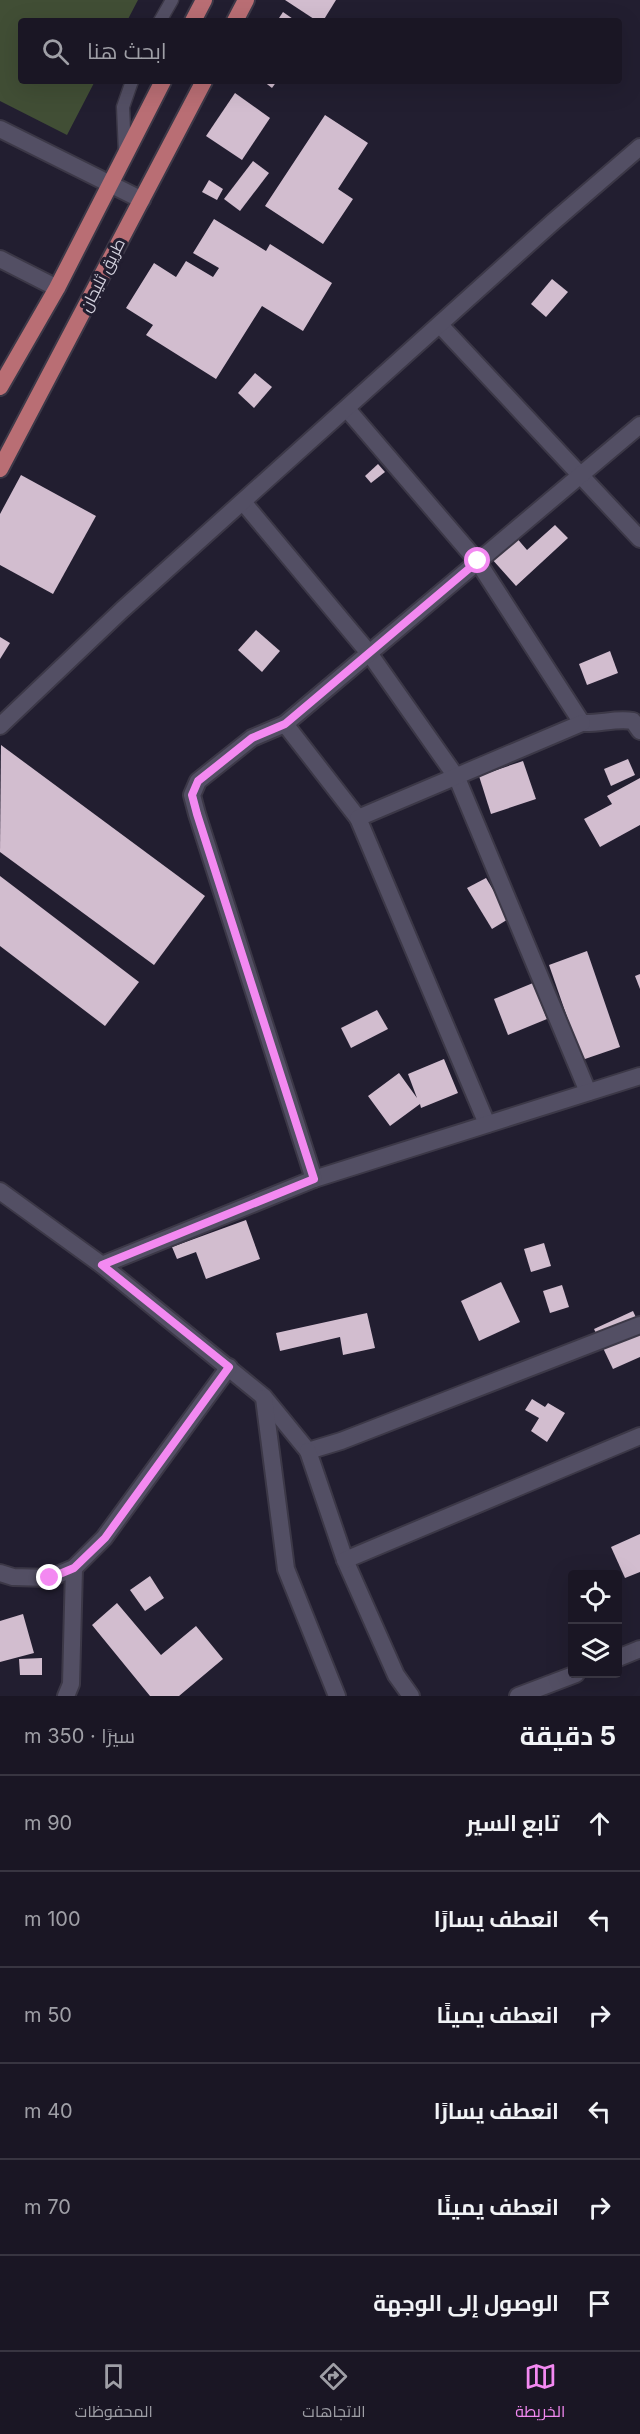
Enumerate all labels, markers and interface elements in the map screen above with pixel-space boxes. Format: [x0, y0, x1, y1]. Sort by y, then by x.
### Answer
search box [18, 18, 622, 84]
icon: search [39, 35, 72, 68]
text: ابحث هنا [87, 38, 167, 64]
street label: طريق ثليجان [75, 235, 130, 316]
route start [464, 547, 490, 573]
route end [36, 1564, 62, 1590]
map controls [568, 1570, 622, 1678]
button: locate [568, 1570, 622, 1624]
button: layers [568, 1624, 622, 1678]
text: 5 دقيقة [520, 1720, 616, 1751]
text: سيرًا · 350 m [24, 1724, 135, 1748]
icon: ahead [583, 1807, 616, 1840]
text: تابع السير [466, 1810, 559, 1836]
text: 90 m [24, 1811, 72, 1835]
icon: left [583, 1903, 616, 1936]
text: انعطف يسارًا [434, 1906, 559, 1932]
text: 100 m [24, 1907, 81, 1931]
icon: right [583, 1999, 616, 2032]
text: انعطف يمينًا [437, 2002, 559, 2028]
text: 50 m [24, 2003, 72, 2027]
icon: left [583, 2095, 616, 2128]
text: انعطف يسارًا [434, 2098, 559, 2124]
text: 40 m [24, 2099, 73, 2123]
icon: right [583, 2191, 616, 2224]
text: انعطف يمينًا [437, 2194, 559, 2220]
text: 70 m [24, 2195, 71, 2219]
icon: arrive [583, 2287, 616, 2320]
text: الوصول إلى الوجهة [373, 2290, 559, 2316]
tab: المحفوظات [75, 2360, 153, 2426]
tab: الاتجاهات [302, 2360, 366, 2426]
tab: الخريطة [515, 2360, 565, 2426]

